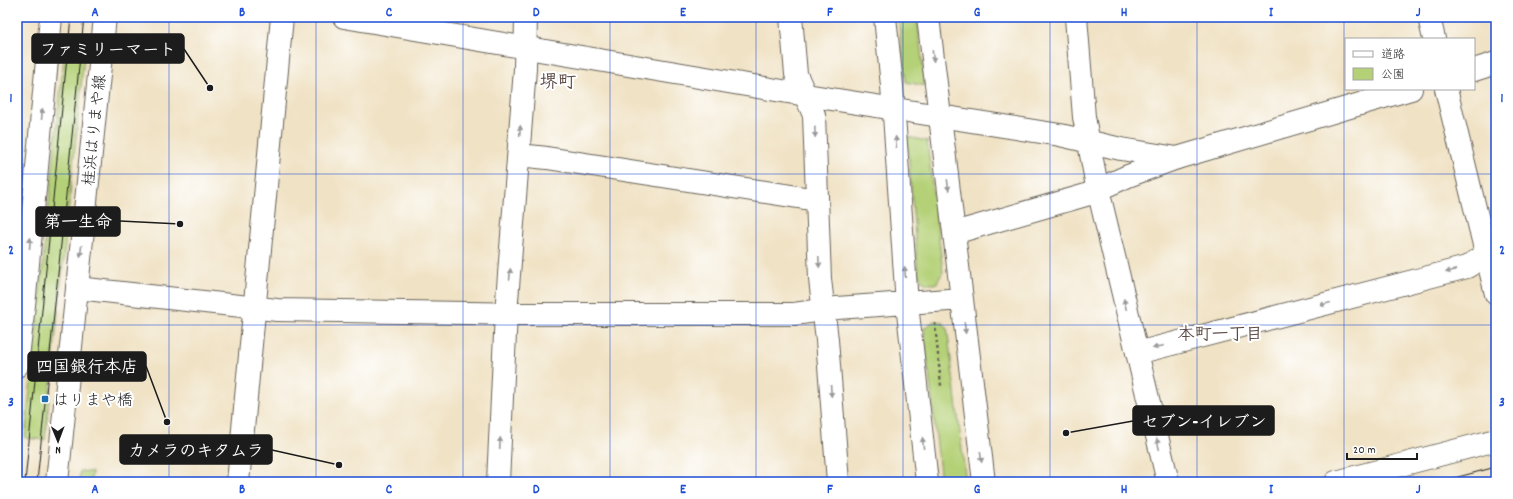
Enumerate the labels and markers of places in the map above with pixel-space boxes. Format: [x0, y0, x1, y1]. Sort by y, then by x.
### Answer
callout: ファミリーマート [32, 34, 184, 63]
callout: 第一生命 [36, 207, 120, 236]
callout: 四国銀行本店 [28, 352, 146, 381]
place label: はりまや橋 [53, 390, 133, 413]
marker: はりまや橋 [40, 394, 50, 404]
callout: セブン-イレブン [1133, 406, 1274, 435]
callout: カメラのキタムラ [120, 435, 272, 464]

